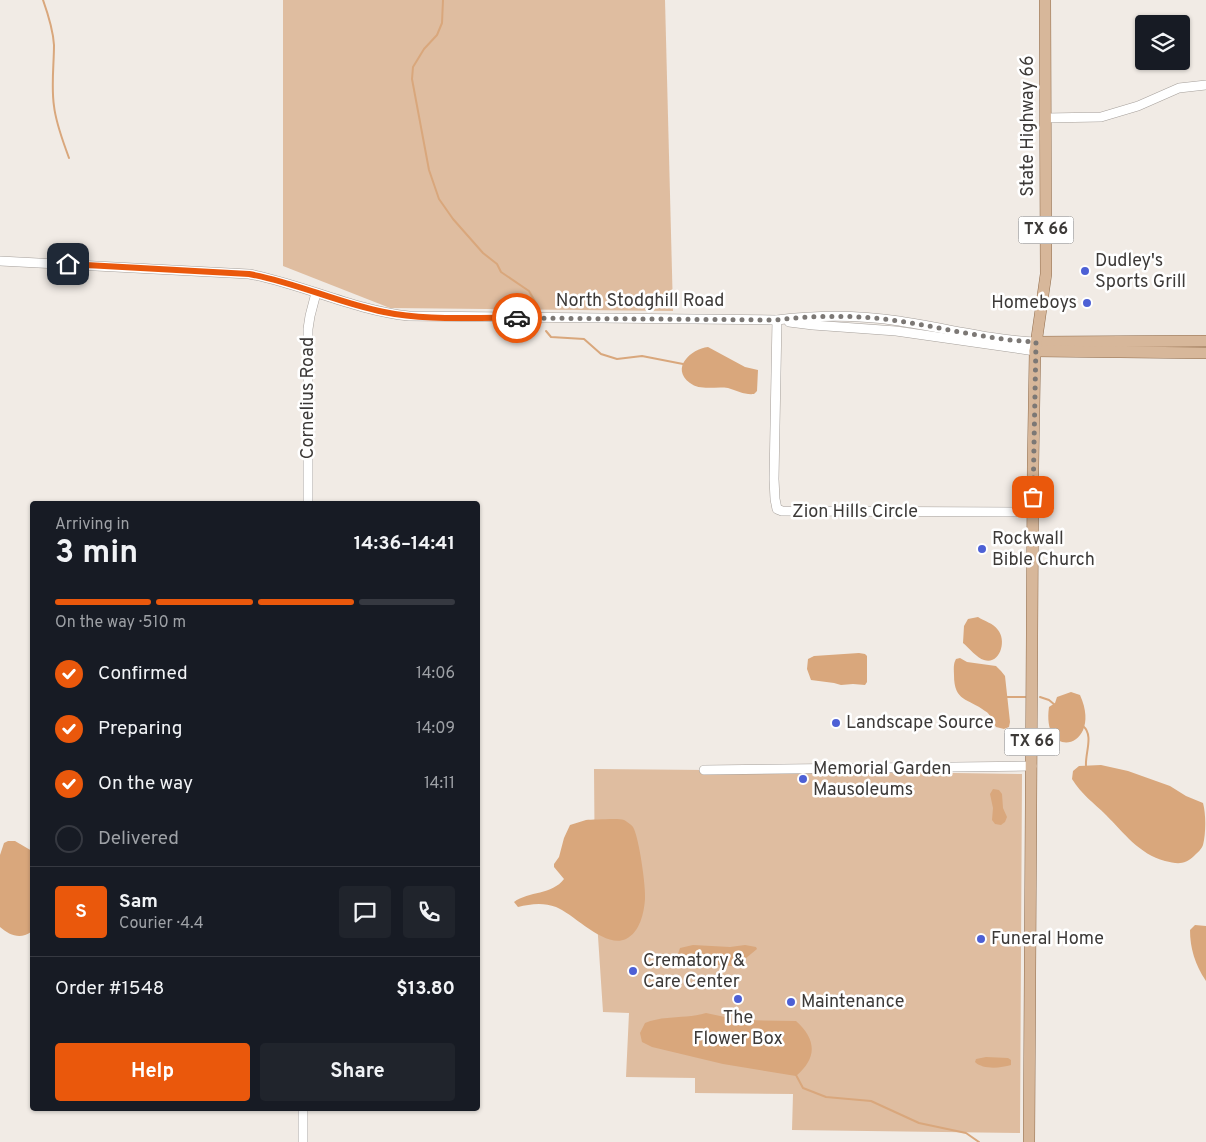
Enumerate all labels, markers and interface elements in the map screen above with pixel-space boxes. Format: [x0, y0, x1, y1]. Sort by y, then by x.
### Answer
map controls [1135, 15, 1190, 70]
button: layers [1135, 15, 1190, 70]
street label: State Highway 66 [1017, 55, 1040, 197]
road number: TX 66 [1018, 216, 1074, 244]
pin [47, 243, 89, 285]
icon: home [54, 250, 82, 278]
place label: Dudley's Sports Grill [1095, 250, 1186, 294]
marker: Dudley's Sports Grill [1079, 265, 1091, 277]
street label: North Stodghill Road [556, 290, 724, 313]
place label: Homeboys [991, 292, 1077, 315]
courier [492, 293, 542, 343]
marker: Homeboys [1081, 297, 1093, 309]
icon: car [503, 304, 531, 332]
street label: Cornelius Road [297, 337, 320, 459]
pin [1012, 476, 1054, 518]
icon: bag [1019, 483, 1047, 511]
street label: Zion Hills Circle [792, 501, 918, 524]
text: Arriving in [55, 515, 130, 535]
place label: Rockwall Bible Church [992, 528, 1095, 572]
text: 14:36–14:41 [354, 532, 455, 556]
text: 3 min [55, 534, 138, 574]
marker: Rockwall Bible Church [976, 543, 988, 555]
text: On the way · 510 m [55, 613, 186, 633]
icon: check [55, 660, 83, 688]
text: Confirmed [98, 662, 188, 686]
text: 14:06 [416, 664, 455, 684]
place label: Landscape Source [846, 712, 994, 735]
icon: check [55, 715, 83, 743]
text: Preparing [98, 717, 182, 741]
marker: Landscape Source [830, 717, 842, 729]
text: 14:09 [416, 719, 455, 739]
road number: TX 66 [1004, 729, 1060, 756]
place label: Memorial Garden Mausoleums [813, 758, 952, 802]
icon: check [55, 770, 83, 798]
text: On the way [98, 772, 193, 796]
marker: Memorial Garden Mausoleums [797, 773, 809, 785]
text: 14:11 [424, 774, 455, 794]
text: Delivered [98, 827, 179, 851]
button: chat [339, 886, 391, 938]
button: phone [403, 886, 455, 938]
text: Sam [119, 890, 158, 914]
text: S [75, 900, 87, 924]
text: Courier · 4.4 [119, 914, 204, 934]
place label: Funeral Home [991, 928, 1104, 951]
marker: Funeral Home [975, 933, 987, 945]
place label: Crematory & Care Center [643, 950, 745, 994]
marker: Crematory & Care Center [627, 965, 639, 977]
text: Order #1548 [55, 977, 164, 1001]
text: $13.80 [396, 977, 455, 1001]
place label: Maintenance [801, 991, 904, 1014]
marker: The Flower Box [732, 993, 744, 1005]
marker: Maintenance [785, 996, 797, 1008]
place label: The Flower Box [693, 1007, 783, 1051]
button: Help [55, 1043, 250, 1101]
button: Share [260, 1043, 455, 1101]

